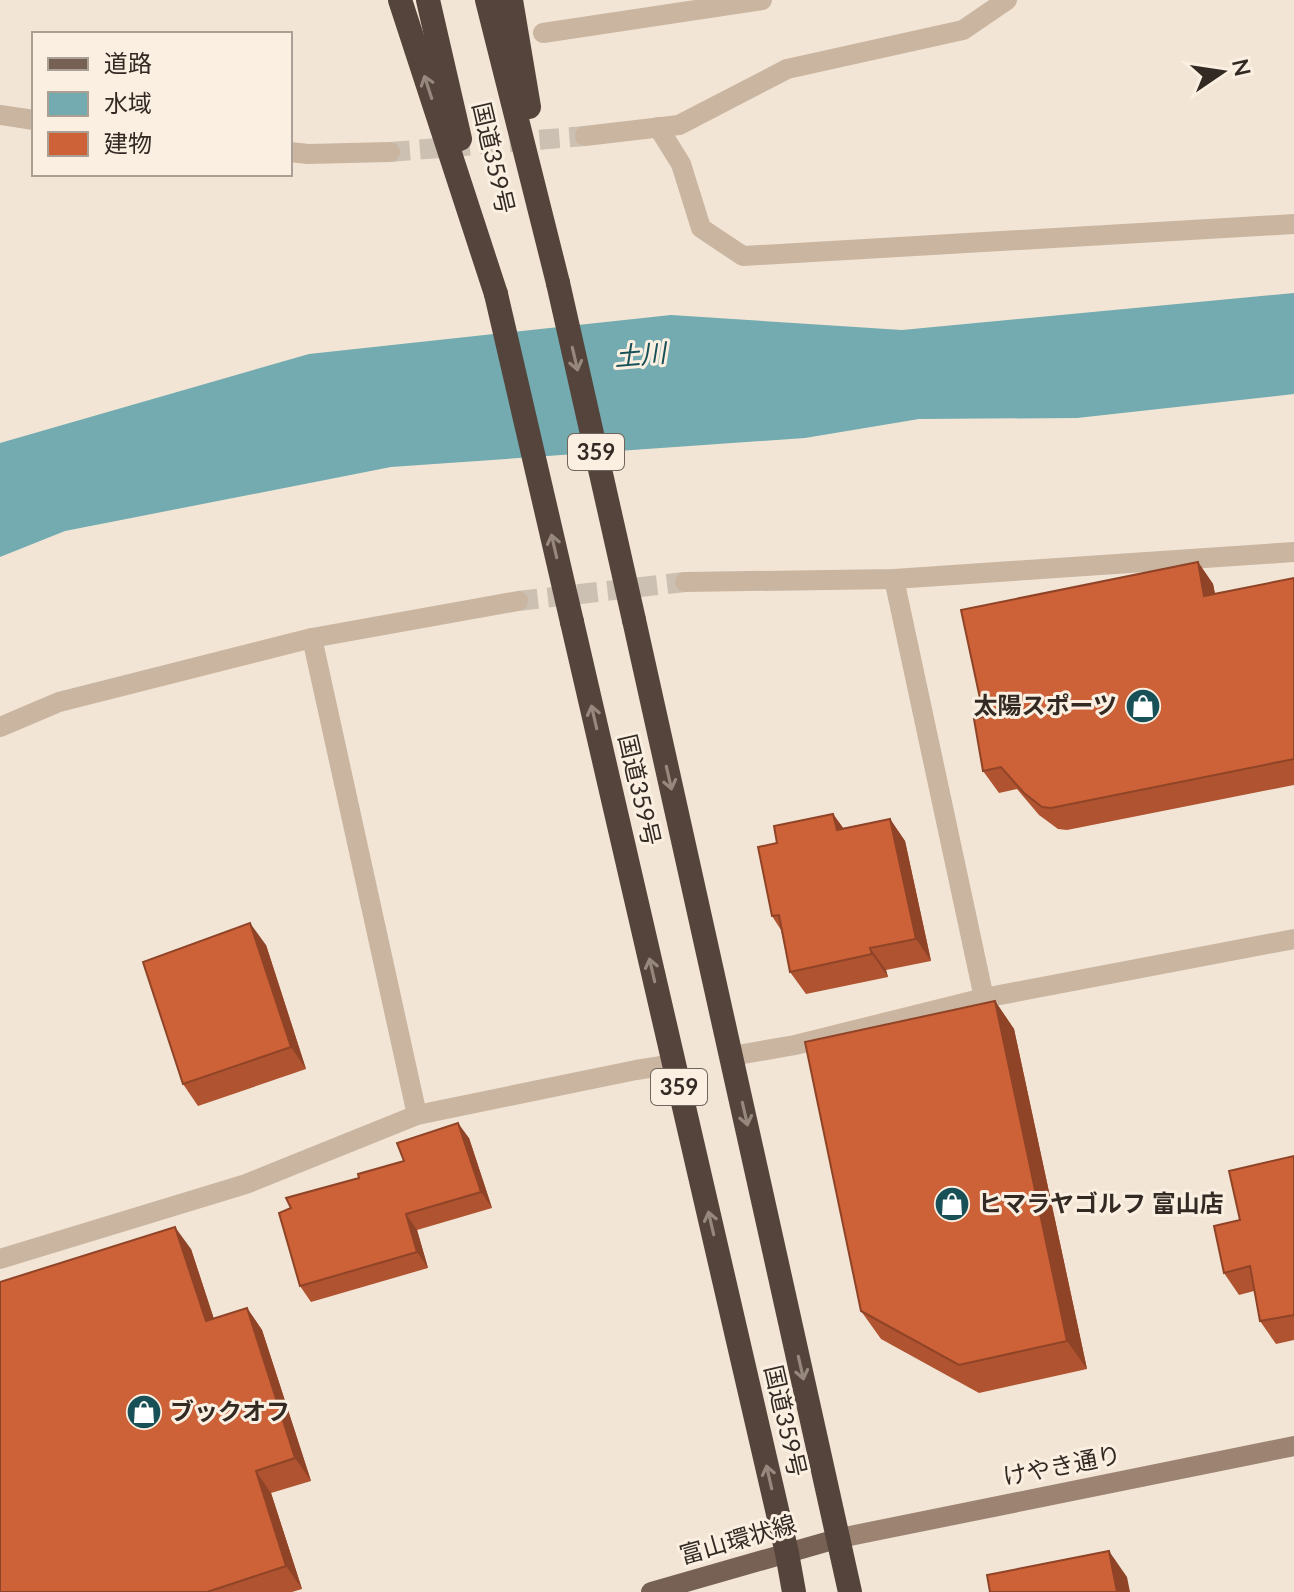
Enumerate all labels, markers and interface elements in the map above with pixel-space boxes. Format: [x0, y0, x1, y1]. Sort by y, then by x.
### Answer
legend [32, 32, 292, 176]
north arrow [1182, 32, 1262, 112]
text: 道路 [104, 48, 152, 77]
text: N [1227, 56, 1257, 79]
one-way arrow [420, 74, 435, 99]
text: 水域 [104, 88, 152, 117]
street label: 国道359号 [468, 99, 521, 216]
text: 建物 [104, 128, 152, 157]
water label: 土川 [613, 336, 670, 372]
one-way arrow [568, 346, 583, 371]
road number: 359 [568, 434, 624, 470]
one-way arrow [546, 534, 561, 559]
shop icon: 太陽スポーツ [1124, 687, 1162, 725]
place label: 太陽スポーツ [973, 690, 1117, 719]
one-way arrow [585, 704, 600, 730]
street label: 国道359号 [614, 731, 667, 848]
one-way arrow [662, 765, 677, 791]
one-way arrow [644, 958, 659, 983]
road number: 359 [651, 1069, 707, 1105]
one-way arrow [738, 1101, 753, 1126]
shop icon: ヒマラヤゴルフ 富山店 [933, 1185, 971, 1223]
place label: ヒマラヤゴルフ 富山店 [978, 1188, 1224, 1217]
one-way arrow [702, 1211, 717, 1237]
one-way arrow [794, 1354, 809, 1380]
street label: 国道359号 [760, 1362, 813, 1479]
shop icon: ブックオフ [125, 1393, 163, 1431]
place label: ブックオフ [170, 1396, 290, 1425]
street label: けやき通り [1000, 1439, 1123, 1490]
one-way arrow [761, 1464, 776, 1490]
street label: 富山環状線 [676, 1508, 799, 1569]

